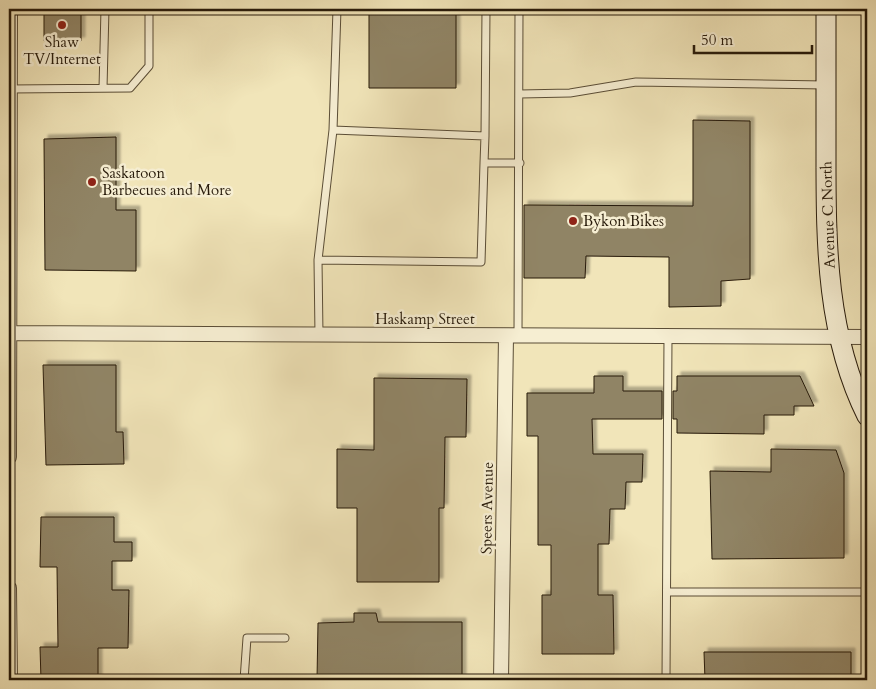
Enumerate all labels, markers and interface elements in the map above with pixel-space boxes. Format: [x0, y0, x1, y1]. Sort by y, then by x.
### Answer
marker: Shaw TV/Internet [56, 19, 68, 31]
scale bar [694, 22, 811, 54]
text: 50 m [701, 30, 733, 50]
place label: Shaw TV/Internet [23, 32, 101, 69]
street label: Avenue C North [816, 160, 840, 269]
place label: Saskatoon Barbecues and More [102, 163, 232, 200]
marker: Saskatoon Barbecues and More [86, 176, 98, 188]
place label: Bykon Bikes [583, 211, 664, 231]
marker: Bykon Bikes [567, 215, 579, 227]
street label: Haskamp Street [375, 309, 475, 329]
street label: Speers Avenue [476, 462, 498, 554]

